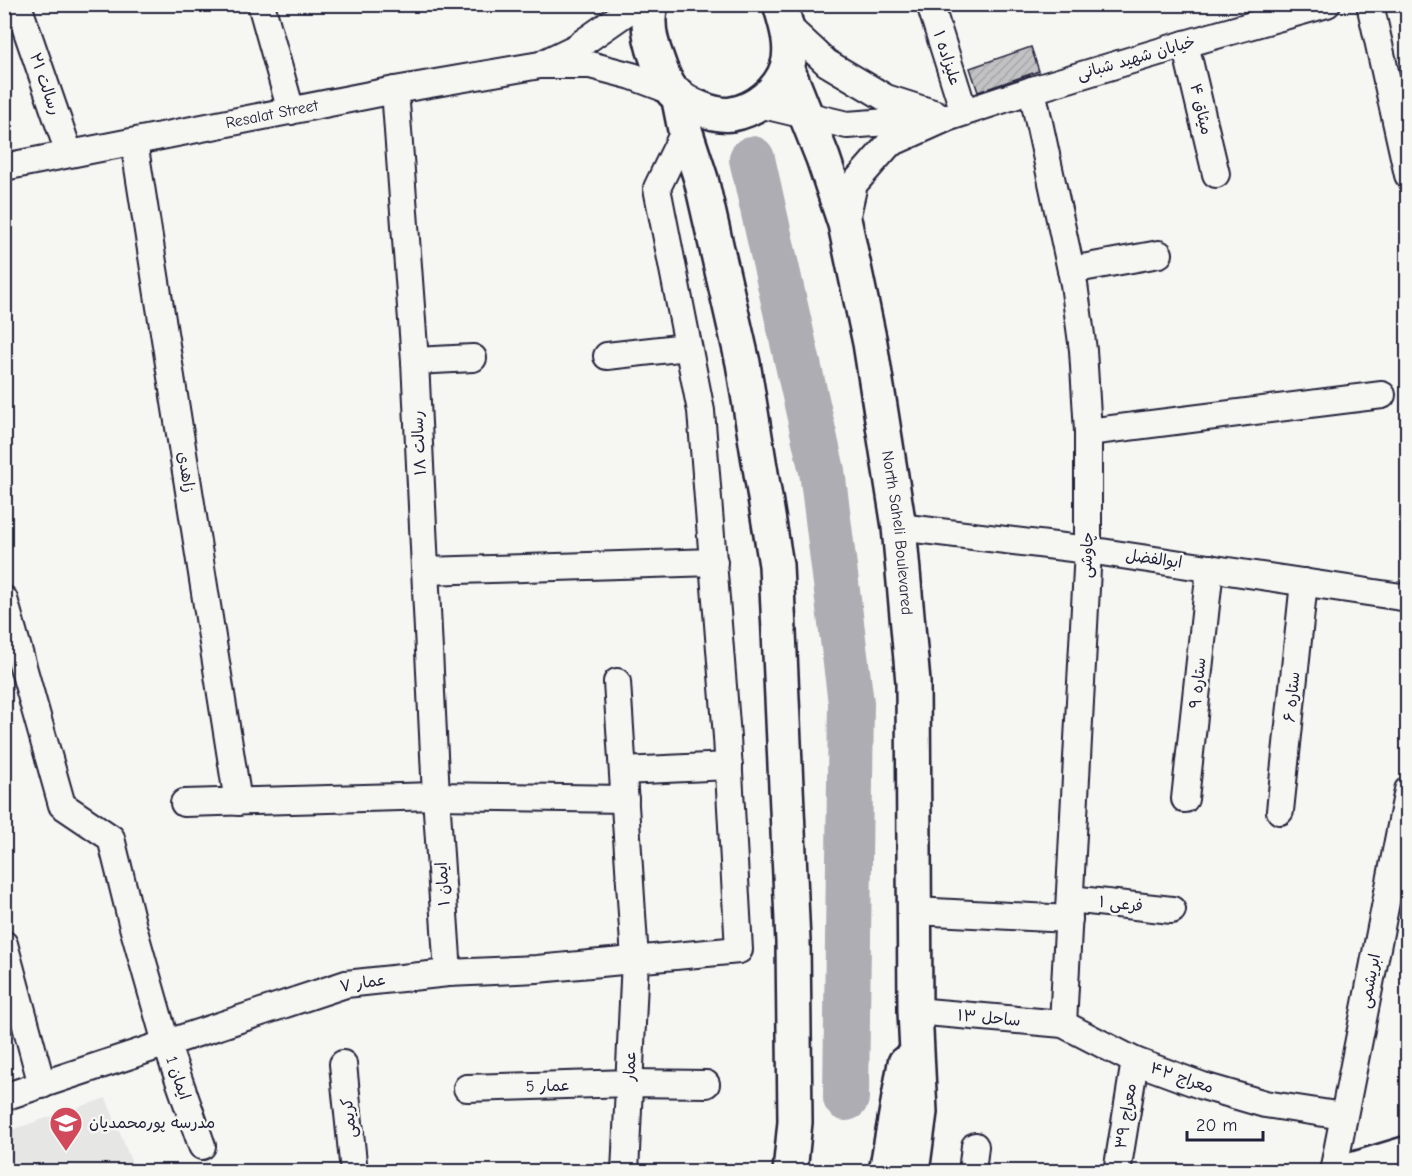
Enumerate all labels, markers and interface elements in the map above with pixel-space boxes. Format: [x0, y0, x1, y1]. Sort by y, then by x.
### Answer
street label: علیزاده ۱ [930, 29, 964, 87]
street label: خیابان شهید شبانی [1075, 33, 1197, 84]
street label: رسالت ۲۱ [26, 50, 64, 118]
street label: میثاق ۴ [1186, 81, 1216, 137]
street label: Resalat Street [224, 96, 320, 132]
street label: رسالت ۱۸ [408, 410, 430, 476]
street label: North Saheli Boulevared [878, 449, 916, 616]
street label: زاهدی [174, 450, 198, 494]
street label: چاوشی [1077, 532, 1098, 578]
street label: ابوالفضل [1124, 546, 1183, 573]
street label: ستاره ۹ [1186, 657, 1210, 709]
street label: ستاره ۶ [1280, 671, 1304, 723]
street label: ایمان ۱ [432, 861, 454, 907]
street label: فرعی ۱ [1098, 893, 1144, 916]
street label: ابریشمی [1356, 952, 1385, 1010]
street label: عمار ۷ [338, 970, 388, 996]
street label: ساحل ۱۳ [957, 1006, 1021, 1030]
street label: عمار [620, 1050, 640, 1083]
street label: ایمان 1 [162, 1054, 194, 1102]
street label: معراج ۴۲ [1148, 1059, 1216, 1098]
street label: عمار 5 [525, 1076, 571, 1096]
street label: معراج ۳۹ [1112, 1082, 1141, 1150]
street label: کریمی [338, 1097, 361, 1139]
scale bar [1187, 1104, 1264, 1142]
school or university icon: مدرسه پورمحمدیان [48, 1105, 84, 1152]
place label: مدرسه پورمحمدیان [89, 1114, 215, 1133]
text: 20 m [1196, 1115, 1237, 1136]

